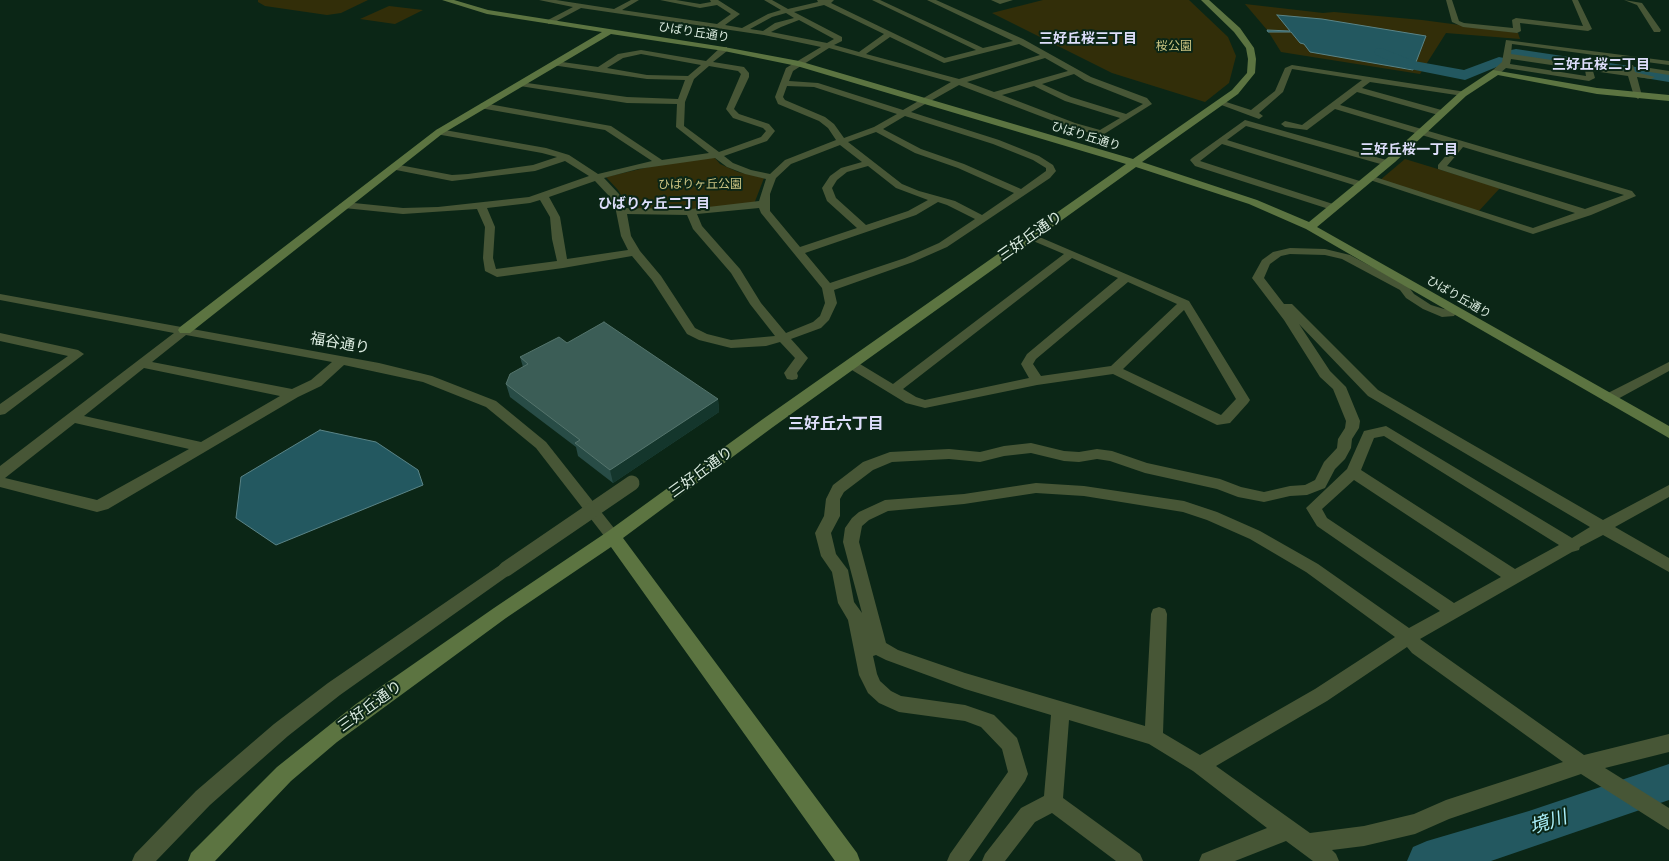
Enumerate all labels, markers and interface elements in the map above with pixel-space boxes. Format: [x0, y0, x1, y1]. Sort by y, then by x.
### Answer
street label: ひばり丘通り [657, 19, 731, 45]
district label: 三好丘桜三丁目 [1039, 30, 1137, 46]
park label: 桜公園 [1156, 39, 1192, 53]
district label: 三好丘桜二丁目 [1552, 56, 1650, 72]
street label: ひばり丘通り [1049, 119, 1123, 153]
district label: 三好丘桜一丁目 [1360, 141, 1458, 157]
park label: ひばりヶ丘公園 [658, 177, 742, 191]
district label: ひばりヶ丘二丁目 [598, 195, 710, 211]
street label: 三好丘通り [994, 207, 1066, 265]
street label: ひばり丘通り [1424, 273, 1494, 321]
street label: 福谷通り [309, 329, 371, 357]
district label: 三好丘六丁目 [788, 414, 884, 434]
street label: 三好丘通り [665, 443, 737, 501]
street label: 三好丘通り [334, 677, 406, 735]
water label: 境川 [1526, 805, 1570, 839]

